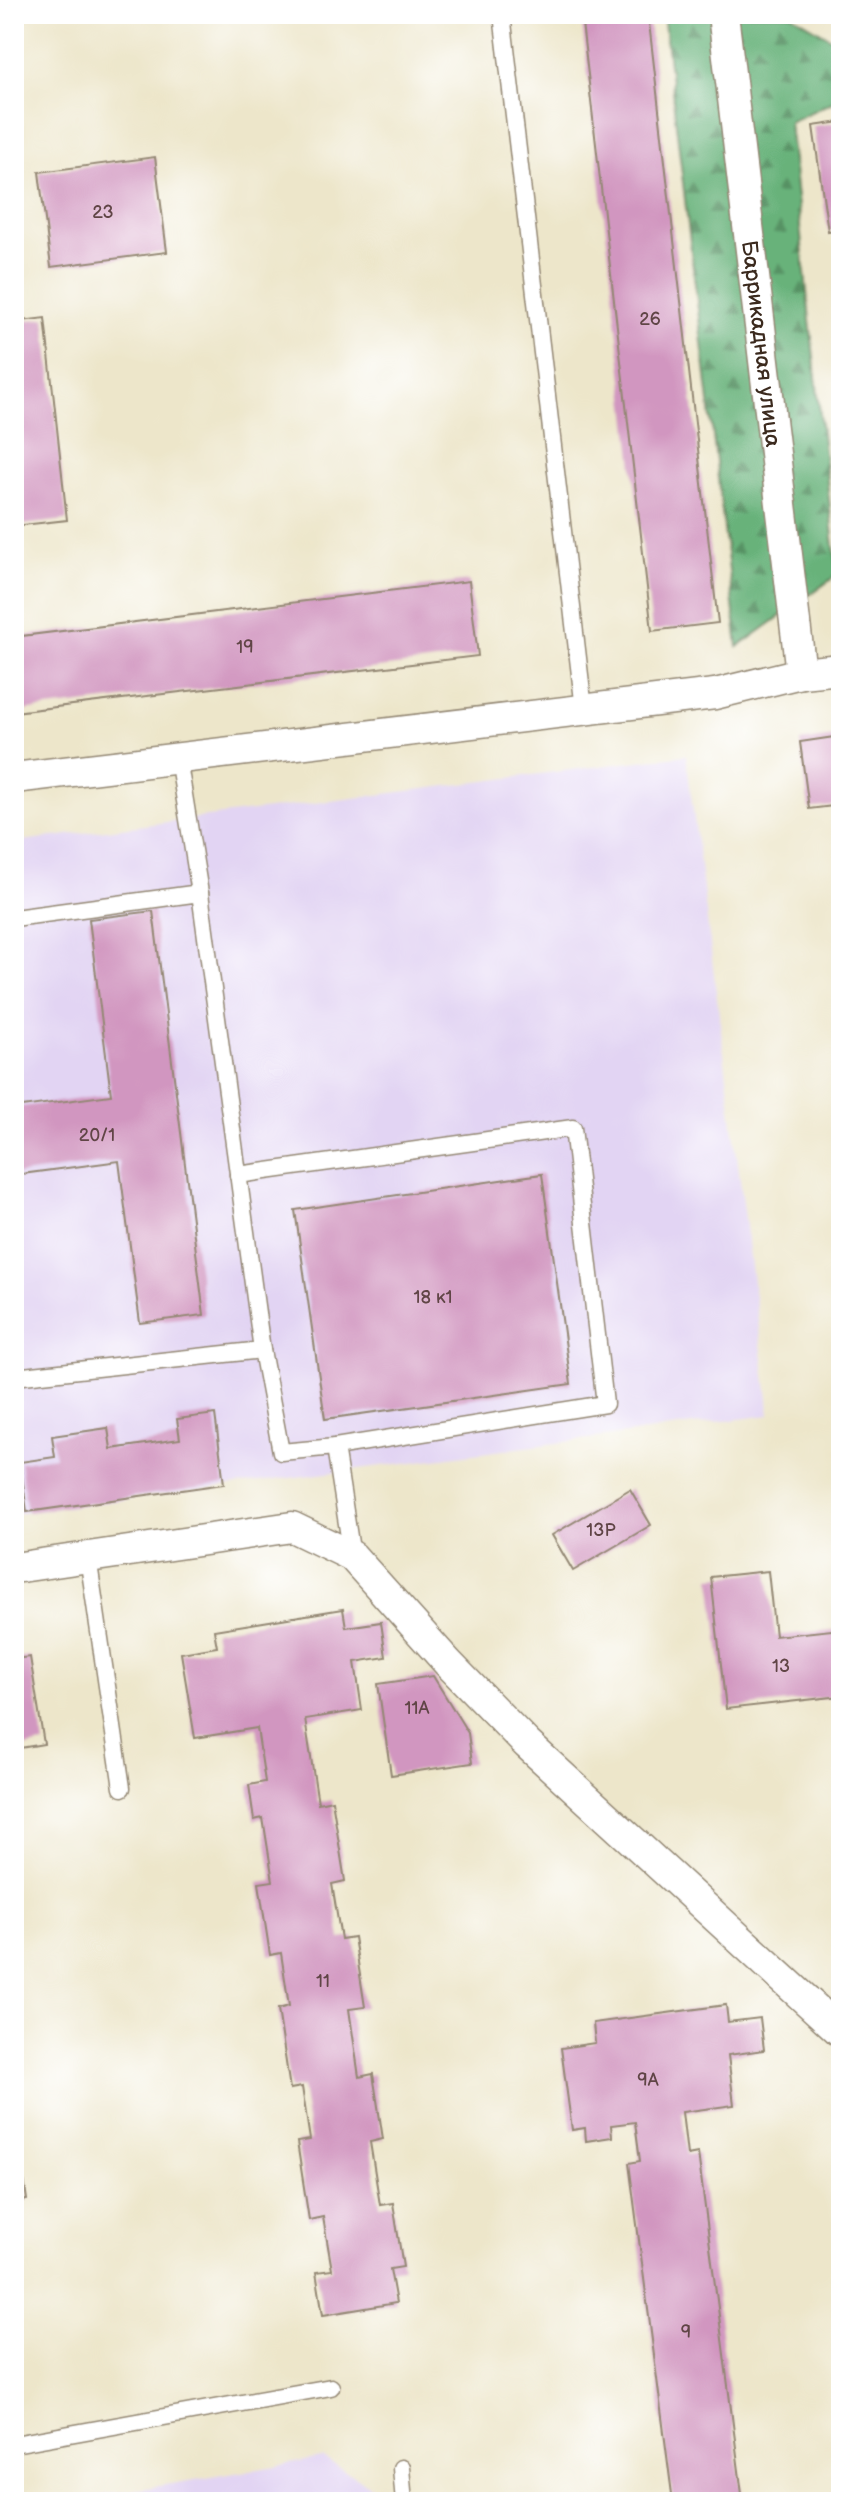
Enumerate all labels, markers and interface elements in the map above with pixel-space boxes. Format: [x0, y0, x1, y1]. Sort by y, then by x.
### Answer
house number: 23 [92, 202, 114, 223]
street label: Баррикадная улица [735, 239, 786, 449]
house number: 26 [639, 309, 661, 330]
house number: 19 [236, 637, 254, 658]
house number: 20/1 [79, 1125, 115, 1146]
house number: 18 к1 [414, 1287, 452, 1308]
house number: 13Р [586, 1520, 616, 1541]
house number: 13 [772, 1656, 790, 1677]
house number: 11А [405, 1698, 430, 1719]
house number: 11 [316, 1971, 330, 1992]
house number: 9А [637, 2070, 659, 2091]
house number: 9 [681, 2322, 691, 2343]

